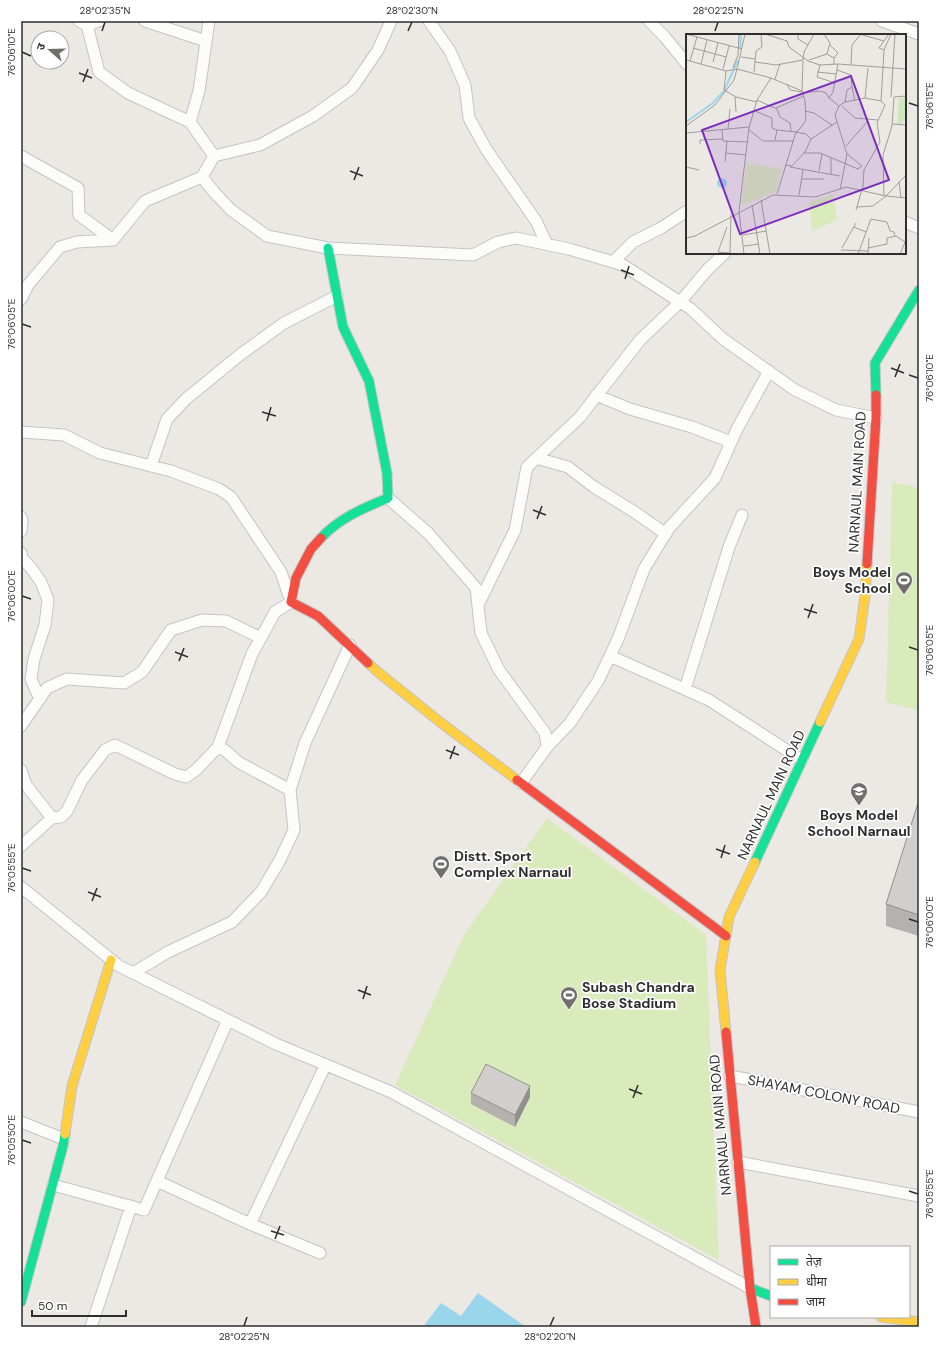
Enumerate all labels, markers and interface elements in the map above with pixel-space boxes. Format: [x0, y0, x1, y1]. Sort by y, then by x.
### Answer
text: 28°02'35"N [80, 4, 131, 17]
text: 28°02'30"N [386, 4, 438, 17]
text: 28°02'25"N [693, 4, 743, 17]
text: 76°06'10"E [5, 28, 18, 76]
north arrow [30, 30, 70, 70]
inset map [686, 34, 906, 254]
text: उ [33, 41, 48, 52]
text: 76°06'15"E [923, 82, 936, 130]
text: 76°06'05"E [5, 298, 18, 349]
text: 76°06'10"E [923, 354, 936, 402]
street label: NARNAUL MAIN ROAD [844, 411, 870, 553]
place label: Boys Model School [813, 563, 891, 597]
text: 76°06'00"E [5, 570, 18, 622]
sports icon: Boys Model School [894, 570, 914, 595]
text: 76°06'05"E [923, 624, 936, 675]
street label: NARNAUL MAIN ROAD [733, 727, 809, 863]
school or university icon: Boys Model School Narnaul [849, 781, 869, 806]
place label: Boys Model School Narnaul [807, 806, 911, 840]
text: 76°05'55"E [5, 843, 18, 893]
place label: Distt. Sport Complex Narnaul [454, 847, 572, 881]
sports icon: Distt. Sport Complex Narnaul [431, 854, 451, 879]
text: 76°06'00"E [923, 896, 936, 948]
place label: Subash Chandra Bose Stadium [582, 978, 695, 1012]
sports icon: Subash Chandra Bose Stadium [559, 985, 579, 1010]
street label: NARNAUL MAIN ROAD [705, 1054, 735, 1196]
street label: SHAYAM COLONY ROAD [746, 1070, 902, 1118]
text: 76°05'50"E [5, 1114, 18, 1165]
text: 76°05'55"E [923, 1169, 936, 1219]
legend [770, 1246, 910, 1318]
text: तेज़ [806, 1254, 823, 1270]
text: धीमा [806, 1274, 828, 1290]
scale bar [32, 1292, 126, 1318]
text: जाम [806, 1294, 826, 1310]
text: 50 m [38, 1298, 67, 1314]
text: 28°02'25"N [219, 1330, 269, 1343]
text: 28°02'20"N [524, 1330, 576, 1343]

